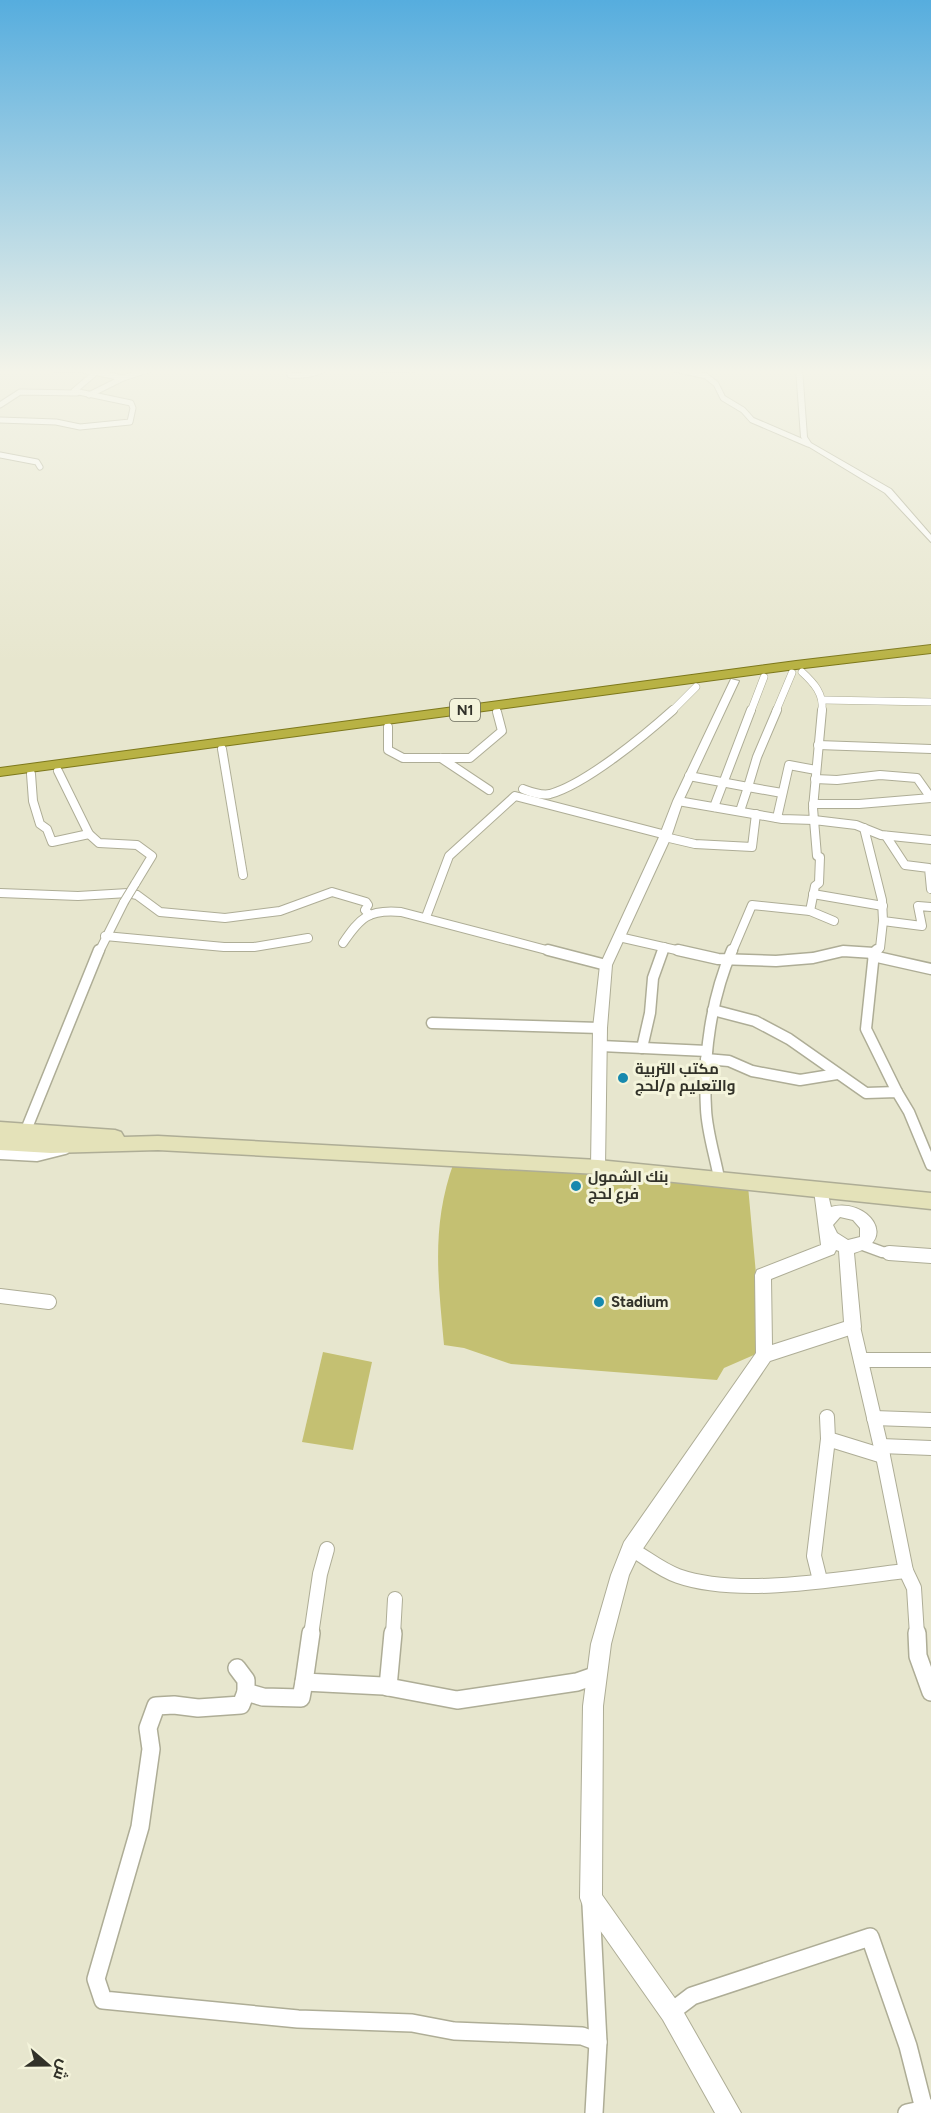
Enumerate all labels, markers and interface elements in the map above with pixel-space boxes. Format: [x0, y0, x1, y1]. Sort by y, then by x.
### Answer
road number: N1 [450, 699, 480, 721]
place label: مكتب التربية والتعليم م/لحج [635, 1060, 736, 1096]
marker: مكتب التربية والتعليم م/لحج [616, 1071, 630, 1085]
place label: بنك الشمول فرع لحج [588, 1168, 669, 1204]
marker: بنك الشمول فرع لحج [569, 1179, 583, 1193]
place label: Stadium [611, 1293, 668, 1311]
marker: Stadium [592, 1295, 606, 1309]
north arrow [18, 2035, 78, 2095]
text: ش [49, 2057, 74, 2083]

